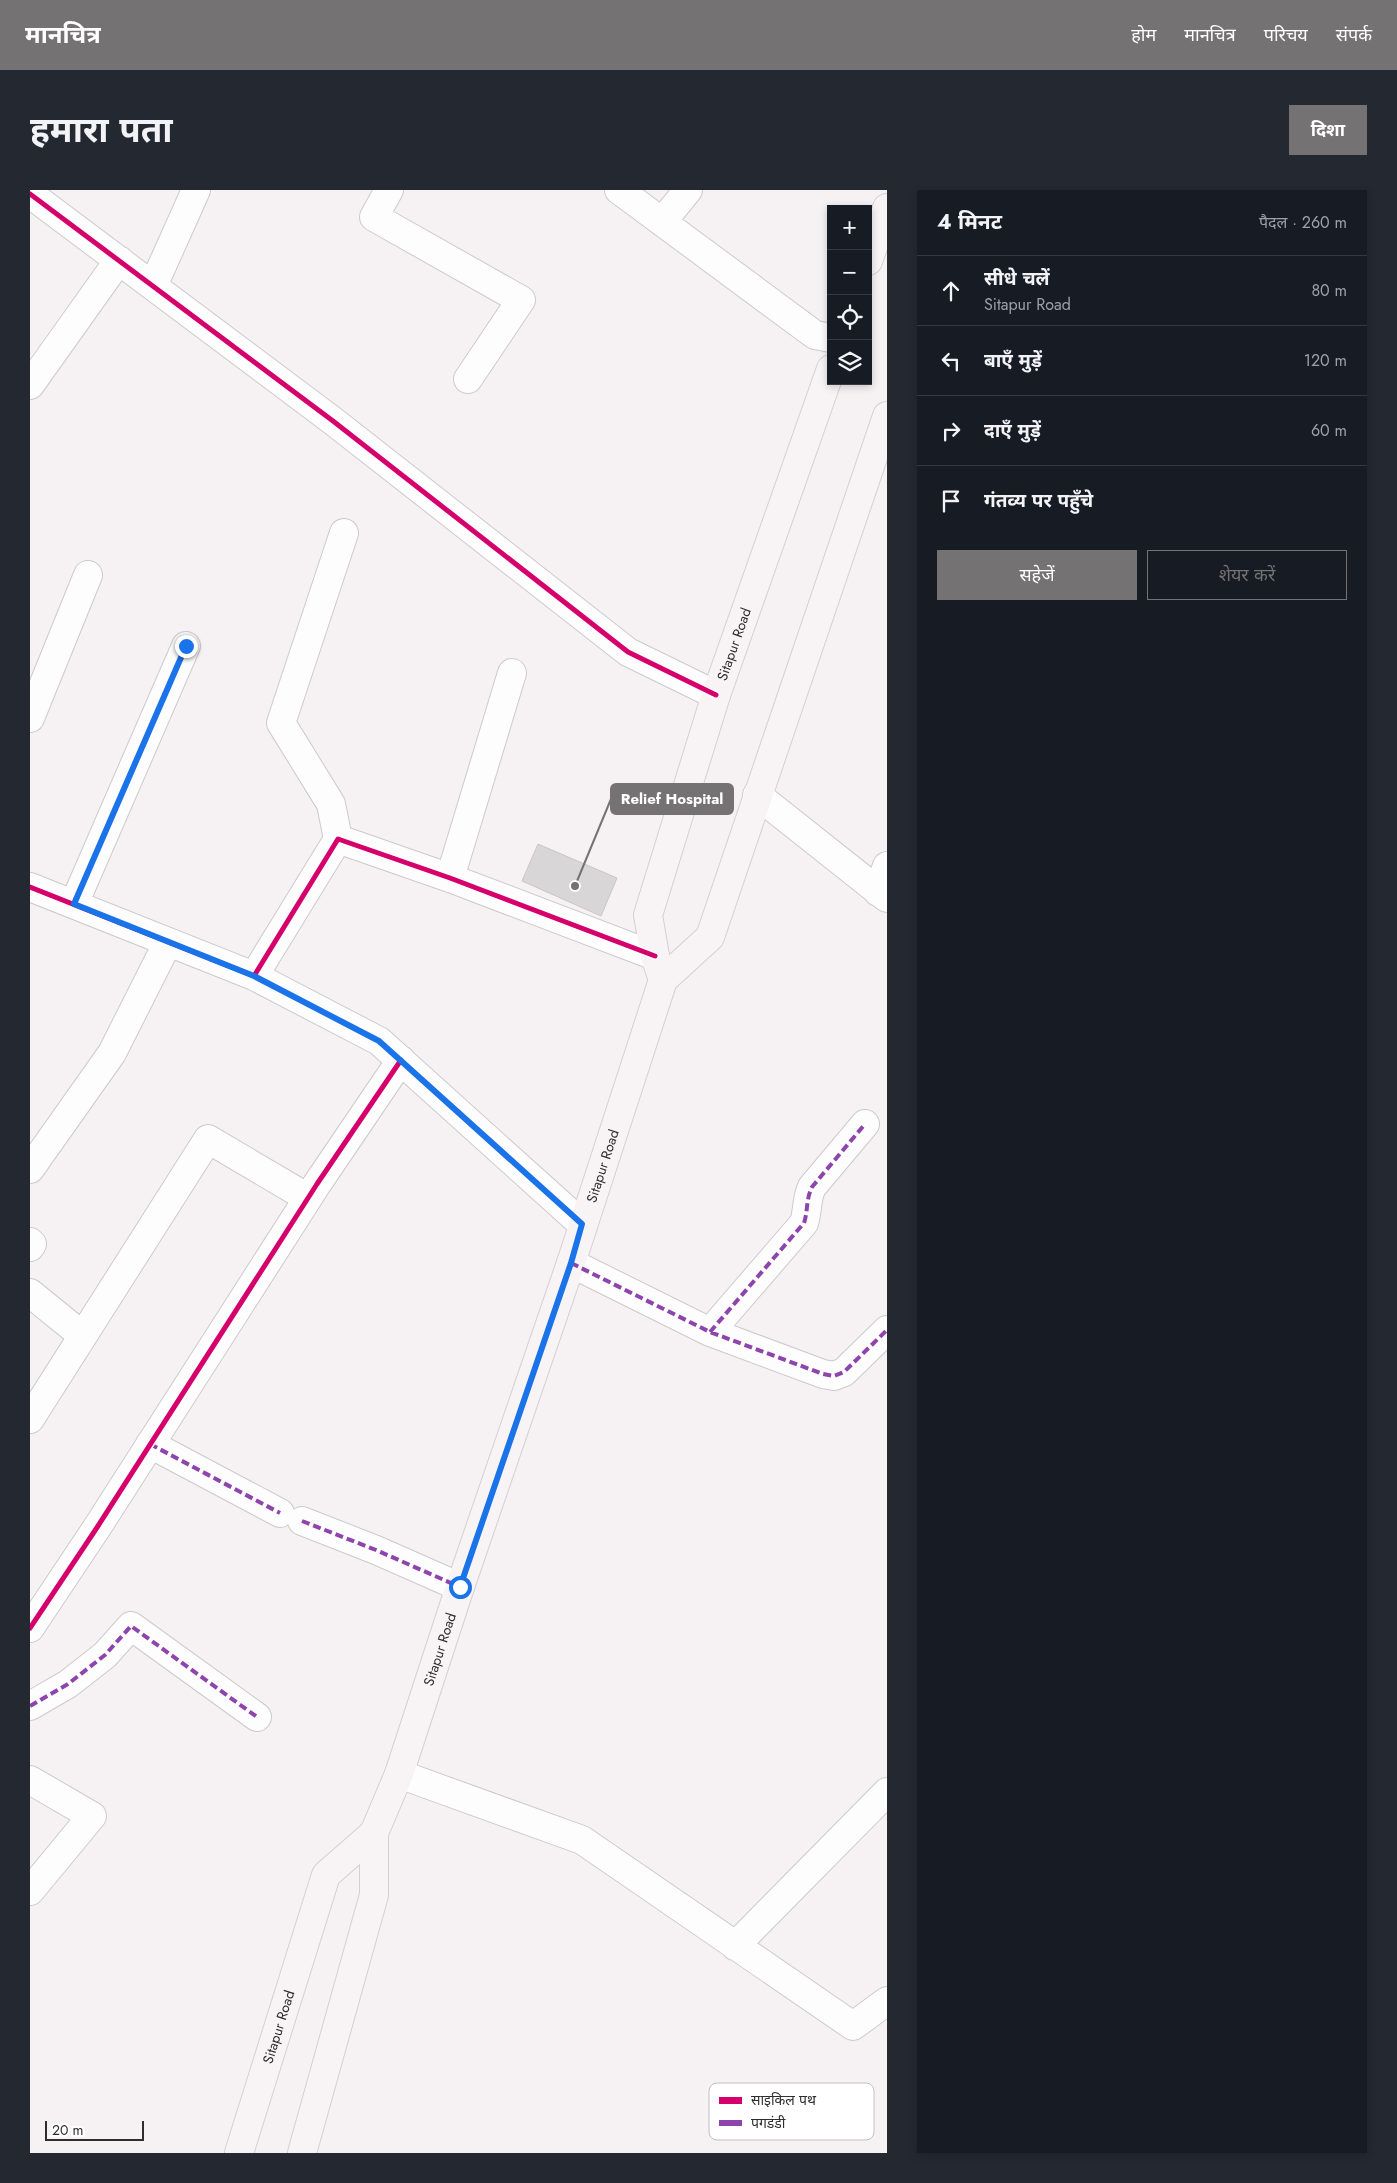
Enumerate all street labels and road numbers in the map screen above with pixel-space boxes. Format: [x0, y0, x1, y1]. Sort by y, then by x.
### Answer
street label: Sitapur Road [712, 605, 756, 683]
street label: Sitapur Road [581, 1127, 624, 1205]
street label: Sitapur Road [418, 1610, 461, 1689]
street label: Sitapur Road [258, 1988, 299, 2066]

